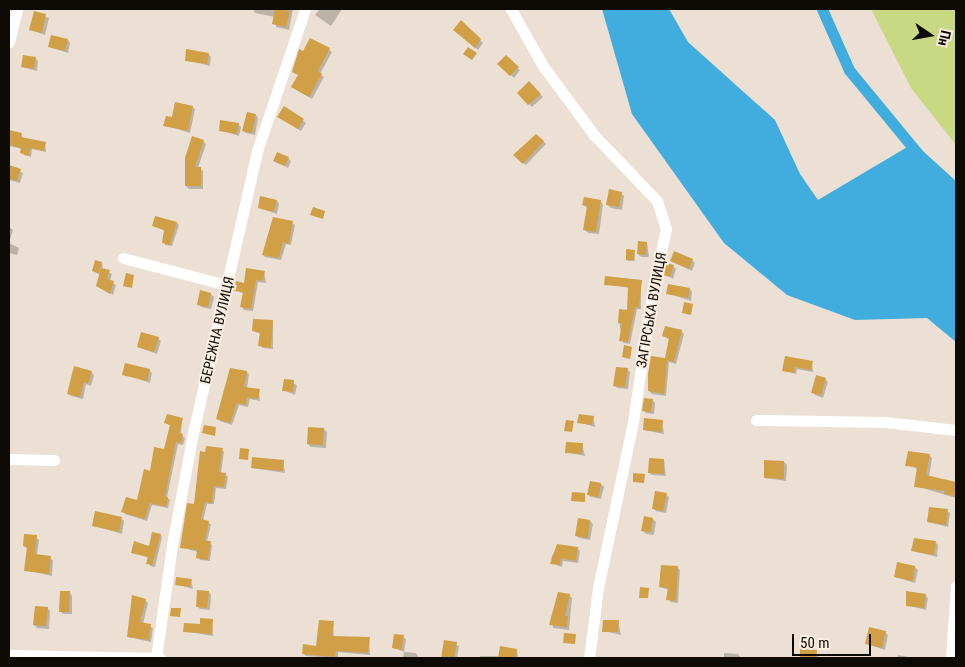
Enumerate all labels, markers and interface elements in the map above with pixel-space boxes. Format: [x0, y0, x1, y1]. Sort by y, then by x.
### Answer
north arrow [905, 10, 955, 60]
text: Пн [935, 29, 954, 47]
street label: ЗАГІРСЬКА ВУЛИЦЯ [633, 251, 669, 369]
street label: БЕРЕЖНА ВУЛИЦЯ [196, 275, 238, 385]
scale bar [795, 624, 874, 656]
text: 50 m [800, 634, 830, 652]

